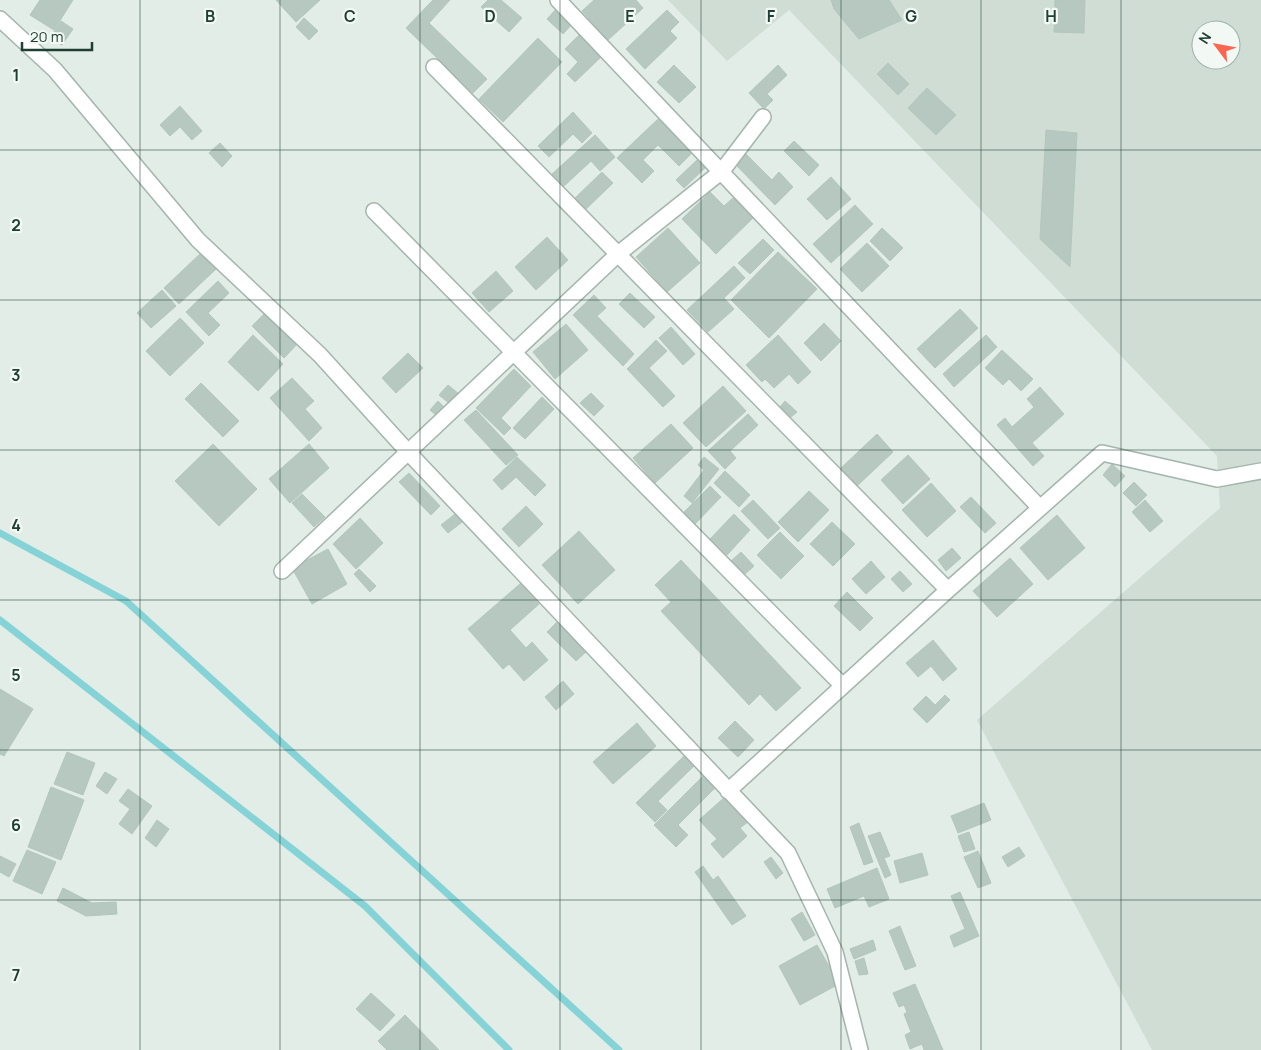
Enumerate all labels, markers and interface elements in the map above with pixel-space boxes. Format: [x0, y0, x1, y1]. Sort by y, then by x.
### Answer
text: B [205, 5, 215, 27]
text: C [344, 5, 356, 27]
text: D [484, 5, 496, 27]
text: E [625, 5, 635, 27]
text: F [767, 5, 776, 27]
text: G [905, 5, 917, 27]
text: H [1045, 5, 1057, 27]
scale bar [22, 20, 92, 52]
north arrow [1191, 20, 1241, 70]
text: 20 m [30, 26, 63, 47]
text: N [1194, 29, 1215, 47]
text: 1 [12, 64, 20, 86]
text: 2 [11, 214, 21, 236]
text: 3 [11, 364, 21, 386]
text: 4 [11, 514, 21, 536]
text: 5 [11, 664, 21, 686]
text: 6 [11, 814, 21, 836]
text: 7 [12, 964, 20, 986]

